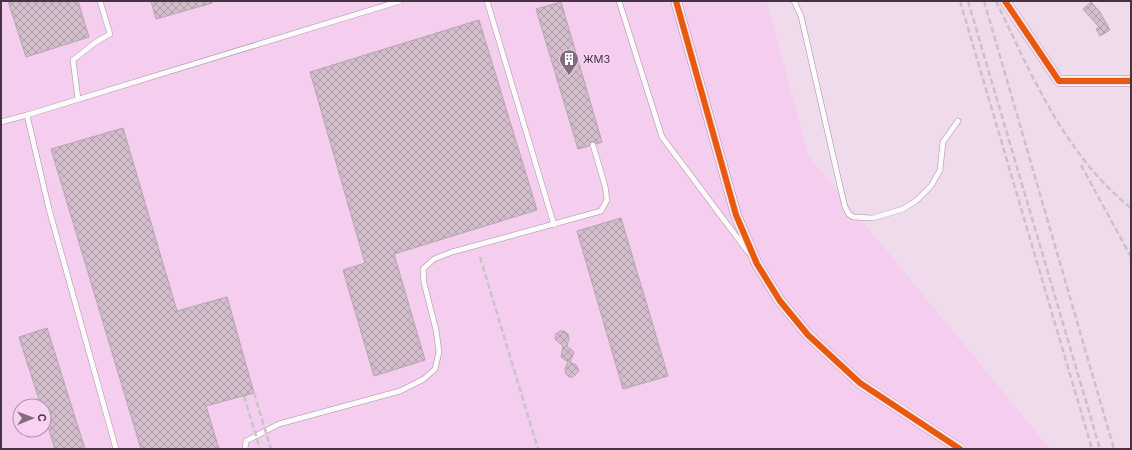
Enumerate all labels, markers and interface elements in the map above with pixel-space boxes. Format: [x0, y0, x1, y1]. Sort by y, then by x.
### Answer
building icon: ЖМЗ [558, 48, 580, 76]
place label: ЖМЗ [583, 52, 610, 66]
north arrow [12, 398, 52, 438]
text: С [35, 414, 49, 422]

